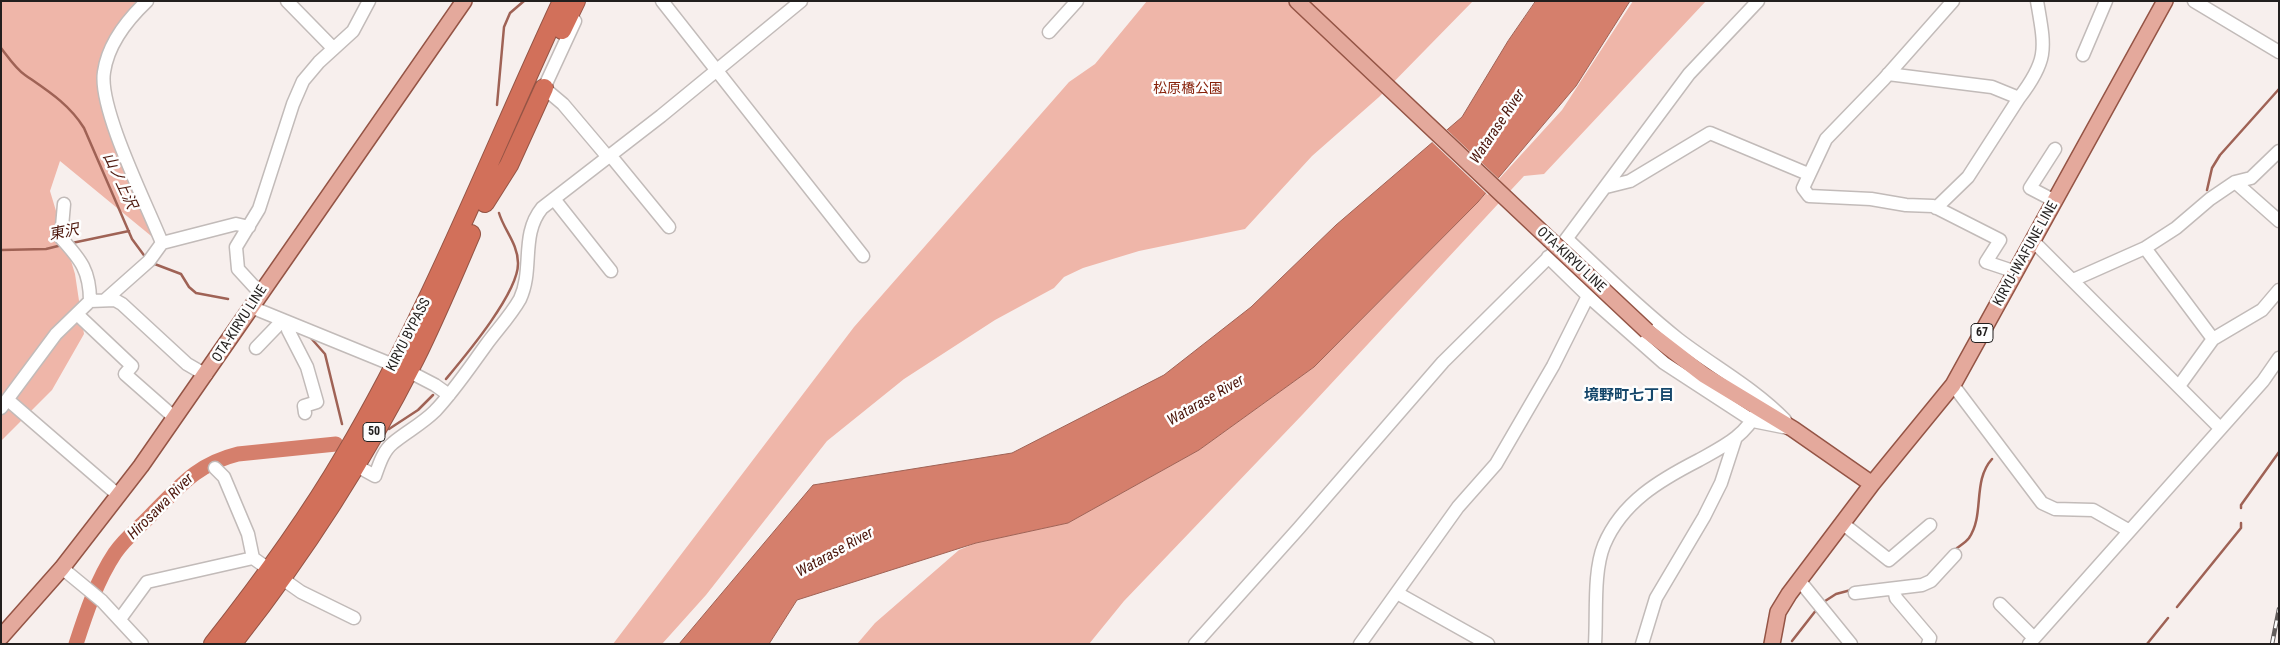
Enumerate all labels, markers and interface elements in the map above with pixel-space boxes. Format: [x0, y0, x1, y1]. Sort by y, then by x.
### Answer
park label: 松原橋公園 [1153, 81, 1223, 97]
water label: Watarase River [1467, 87, 1529, 167]
water label: 山ノ上沢 [98, 150, 140, 212]
street label: KIRYU-IWAFUNE LINE [1990, 199, 2062, 309]
water label: 東沢 [48, 221, 80, 245]
street label: OTA-KIRYU LINE [1533, 224, 1609, 296]
street label: OTA-KIRYU LINE [209, 282, 271, 366]
street label: KIRYU BYPASS [383, 296, 435, 374]
road number: 67 [1971, 323, 1993, 342]
water label: Watarase River [1164, 372, 1248, 430]
district label: 境野町七丁目 [1584, 387, 1674, 405]
road number: 50 [363, 422, 385, 442]
water label: Hirosawa River [124, 470, 198, 544]
water label: Watarase River [793, 524, 877, 582]

